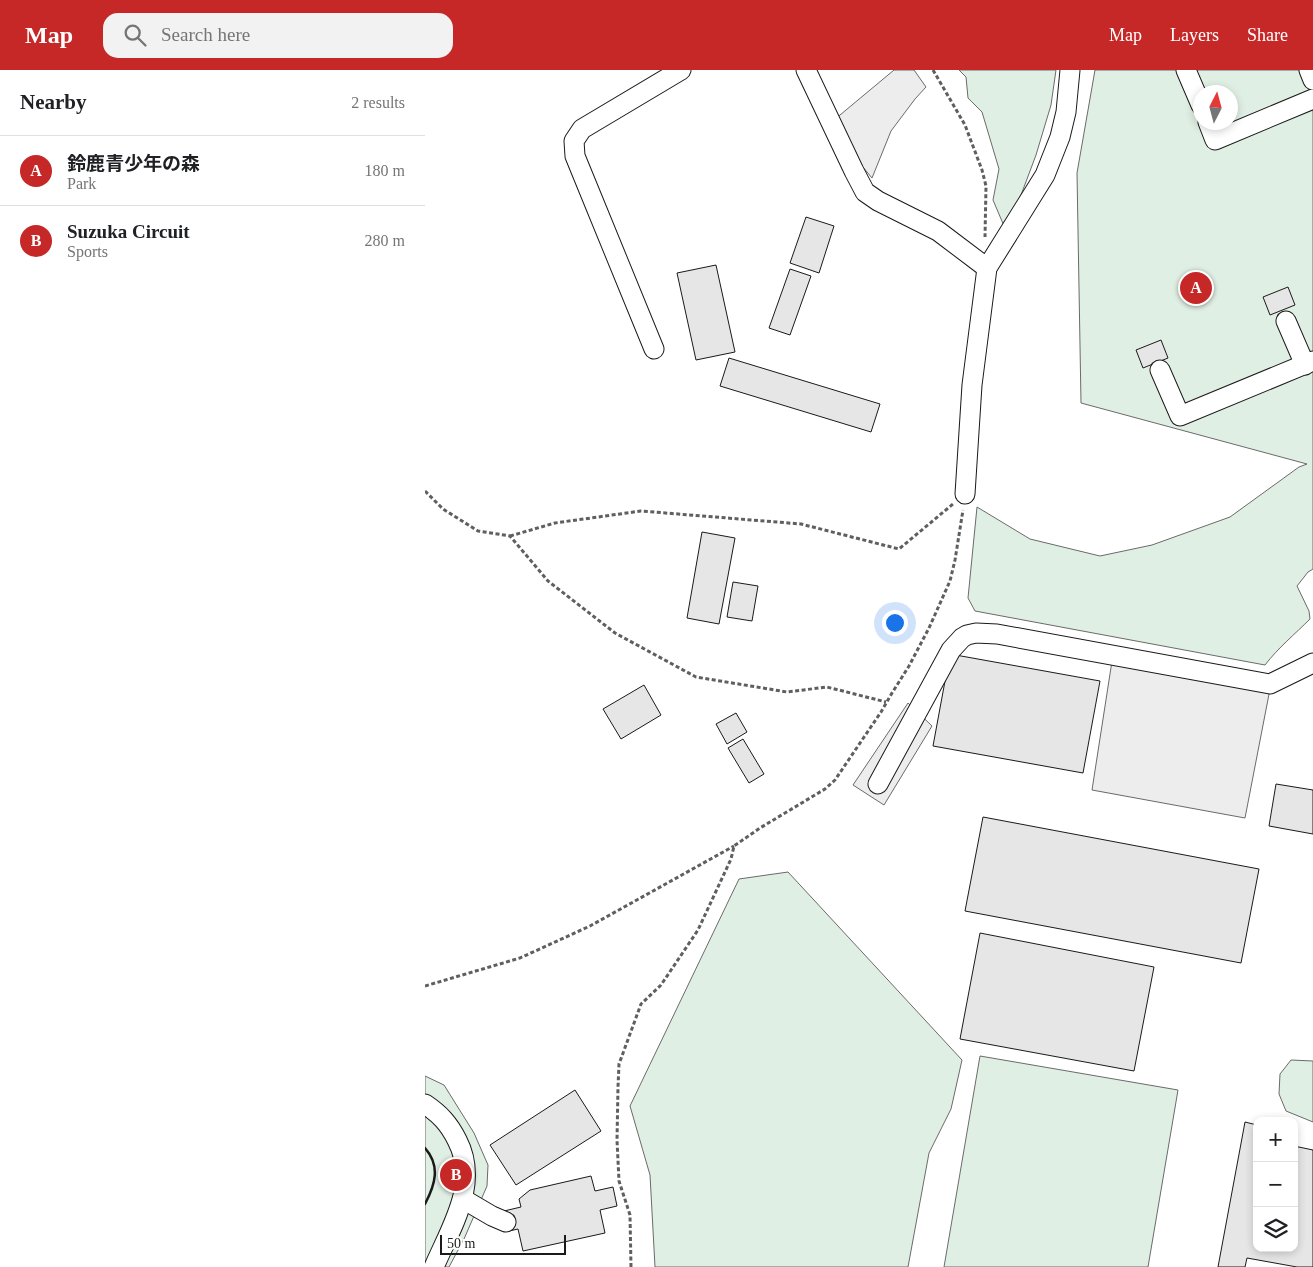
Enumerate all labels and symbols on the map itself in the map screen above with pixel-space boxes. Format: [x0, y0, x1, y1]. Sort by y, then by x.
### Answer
north arrow [1193, 85, 1238, 130]
pin: A [1180, 269, 1212, 307]
your location [882, 610, 908, 636]
pin: B [440, 1156, 472, 1194]
scale bar [440, 1232, 566, 1255]

